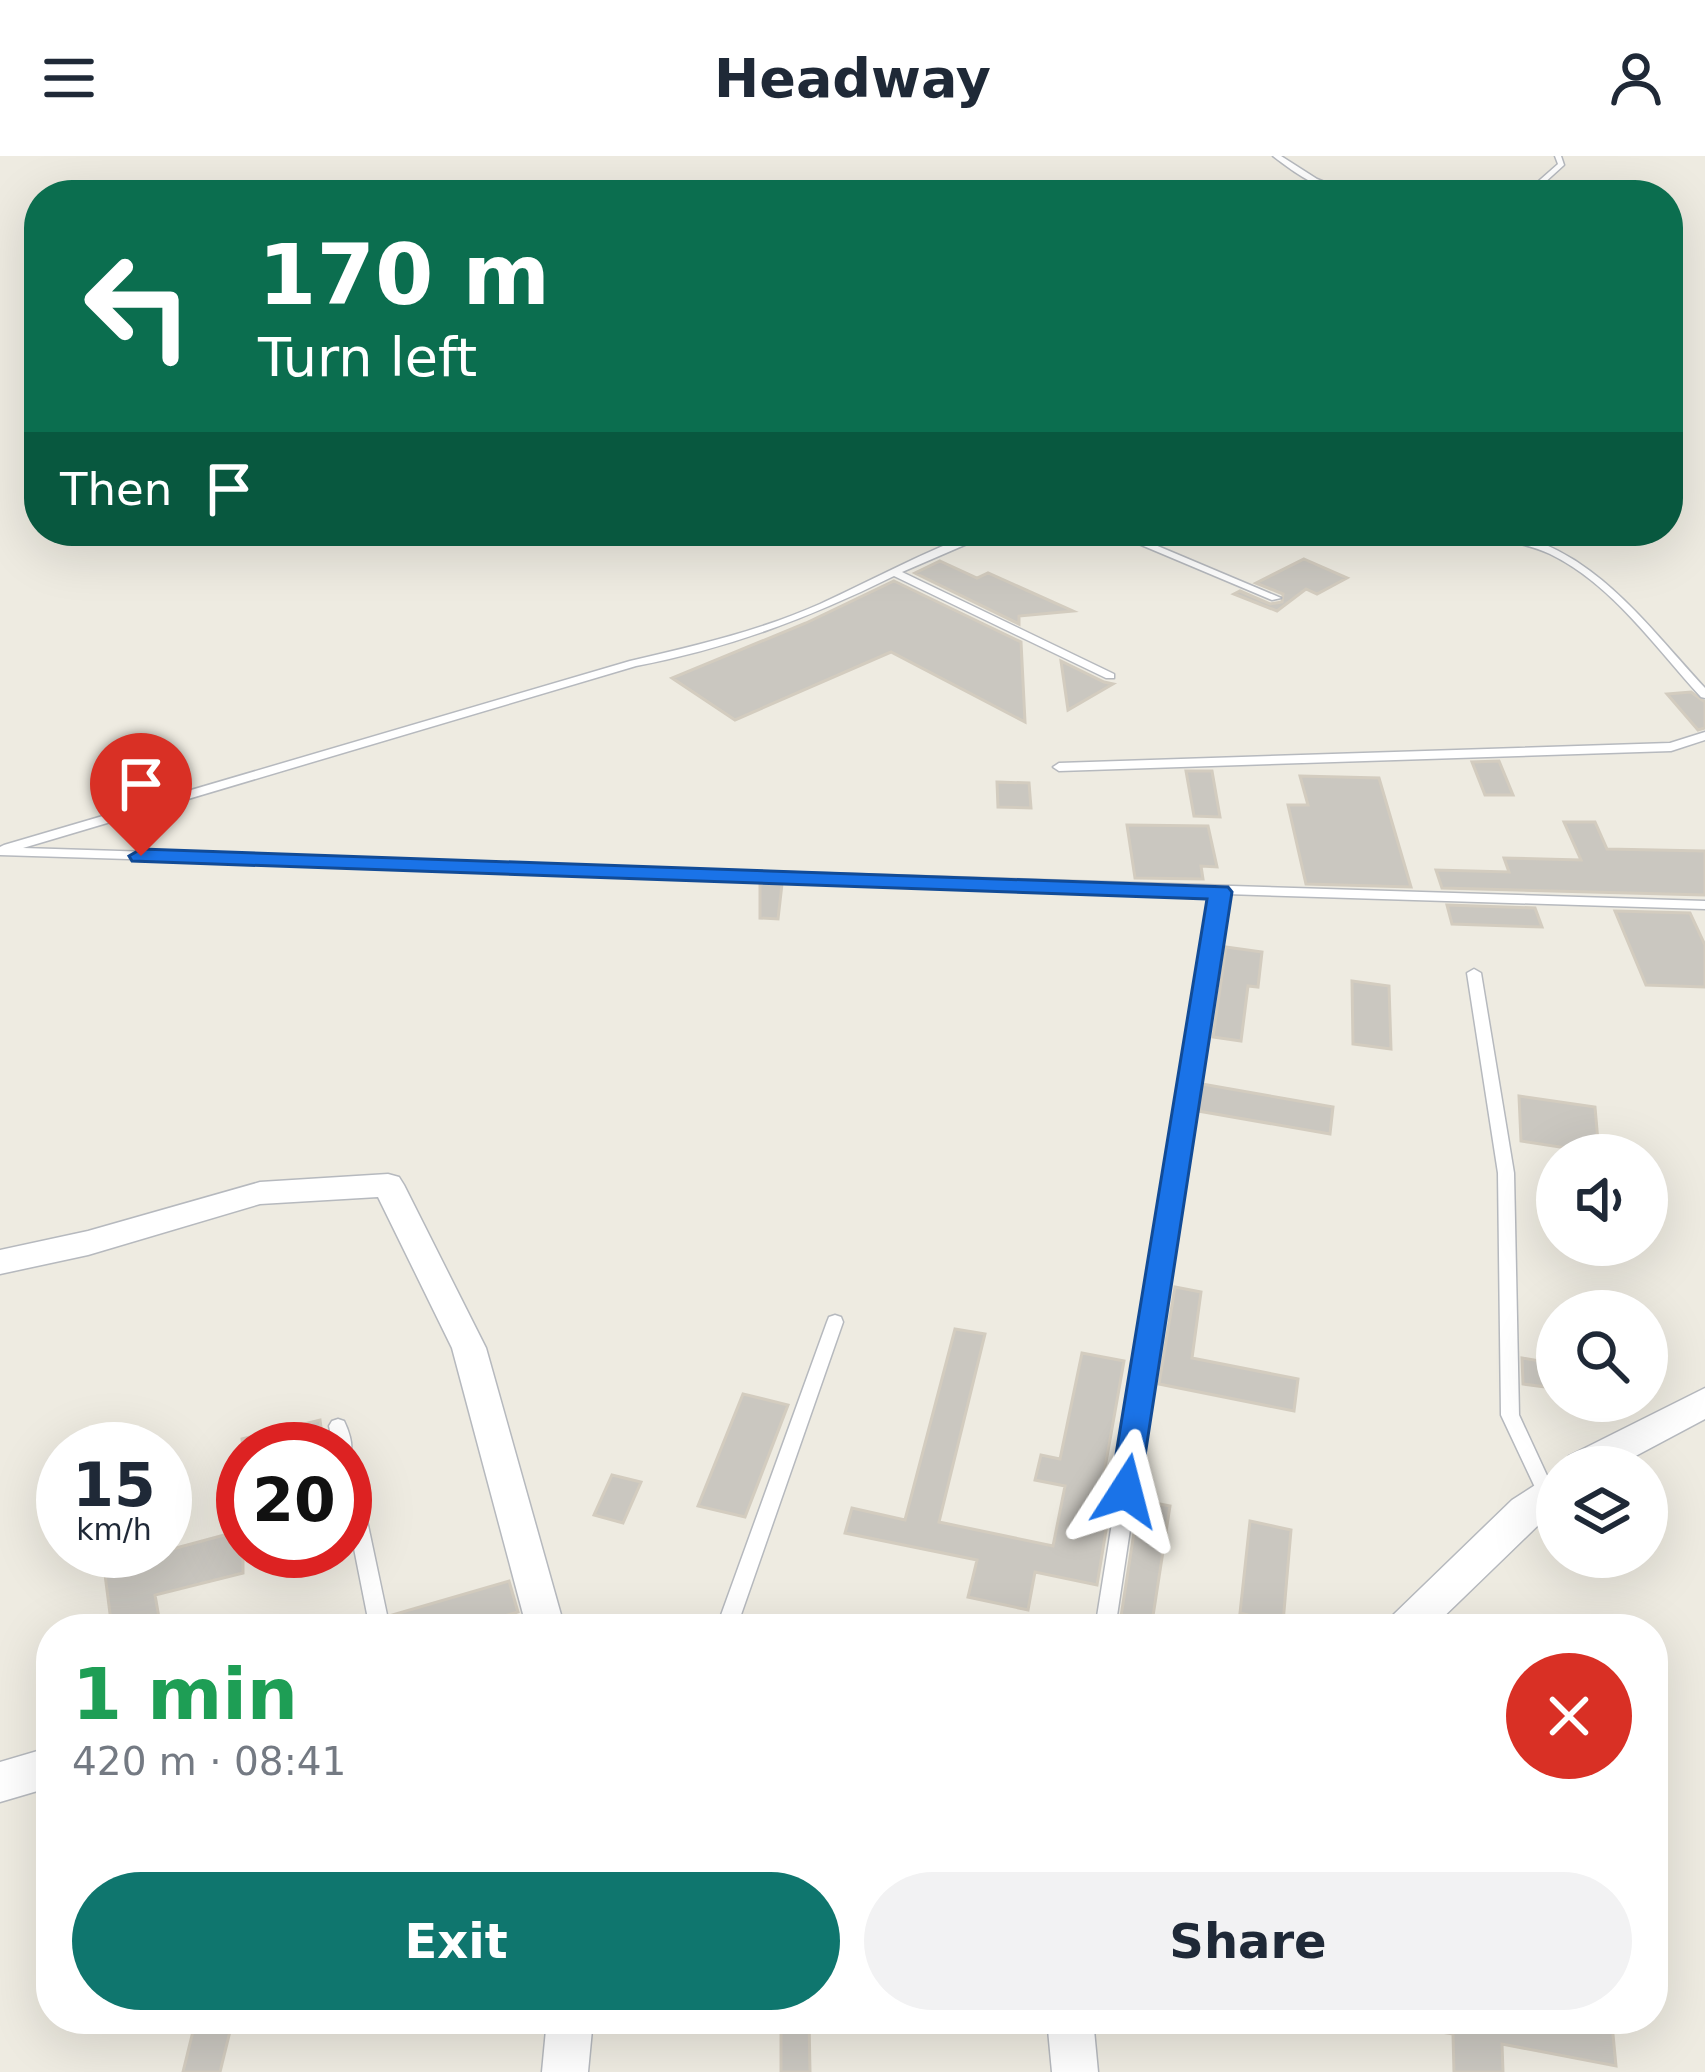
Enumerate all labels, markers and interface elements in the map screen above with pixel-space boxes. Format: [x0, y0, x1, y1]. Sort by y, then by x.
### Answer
icon: menu [36, 45, 102, 111]
icon: person [1603, 45, 1669, 111]
text: Headway [714, 47, 991, 110]
text: 170 m [258, 226, 550, 324]
icon: left [60, 228, 216, 384]
text: Turn left [258, 326, 477, 389]
icon: arrive [196, 456, 262, 522]
text: Then [60, 463, 172, 516]
pin [90, 733, 192, 856]
icon: arrive [108, 751, 174, 817]
map controls [1536, 1134, 1668, 1578]
button: sound [1536, 1134, 1668, 1266]
button: search [1536, 1290, 1668, 1422]
speed limit sign: 20 [216, 1422, 372, 1578]
position arrow [1063, 1428, 1189, 1554]
button: layers [1536, 1446, 1668, 1578]
text: 15 [72, 1450, 156, 1520]
text: km/h [76, 1512, 152, 1547]
text: 1 min [72, 1652, 298, 1736]
button: close [1506, 1653, 1632, 1779]
text: 420 m · 08:41 [72, 1739, 346, 1784]
button: Exit [72, 1872, 840, 2010]
button: Share [864, 1872, 1632, 2010]

